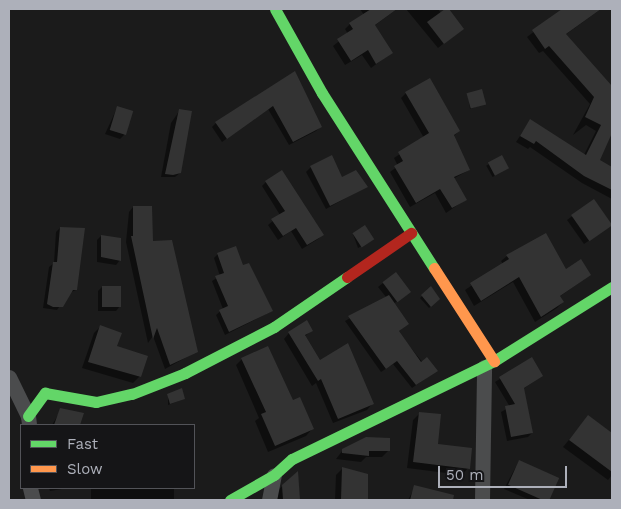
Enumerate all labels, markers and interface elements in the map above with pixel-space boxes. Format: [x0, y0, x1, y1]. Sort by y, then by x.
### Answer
legend [20, 424, 195, 489]
text: Fast [67, 435, 98, 453]
scale bar [441, 456, 570, 488]
text: Slow [67, 460, 103, 478]
text: 50 m [446, 466, 483, 484]

